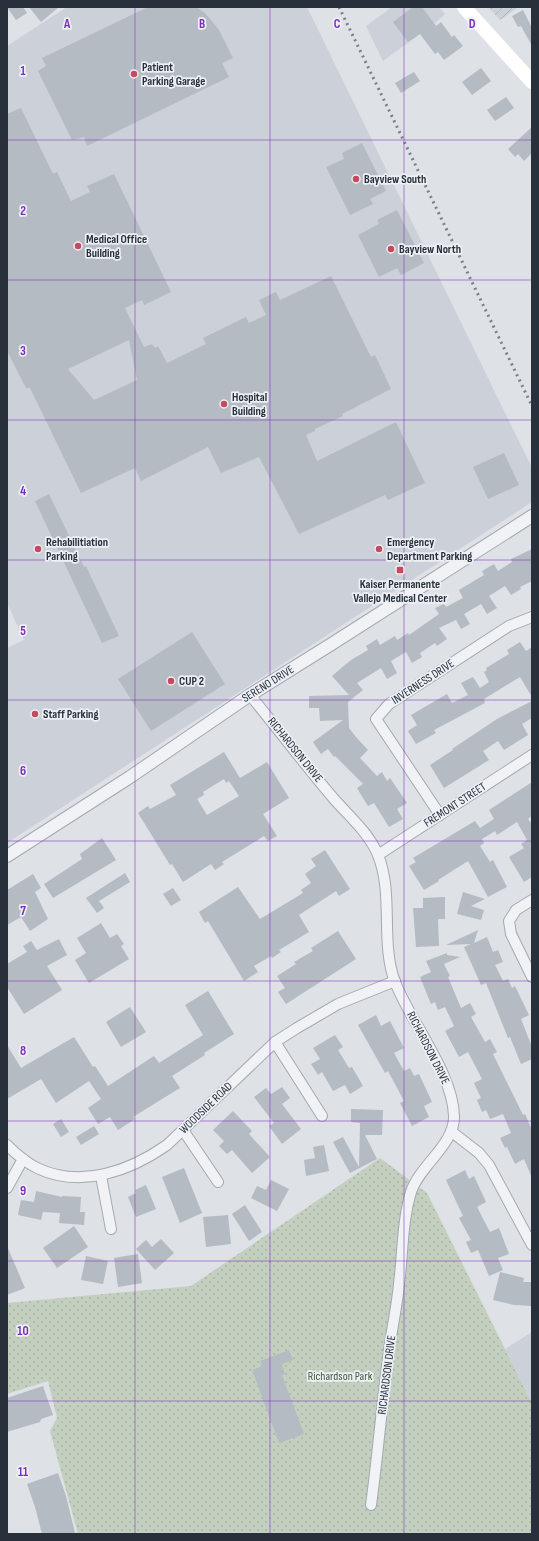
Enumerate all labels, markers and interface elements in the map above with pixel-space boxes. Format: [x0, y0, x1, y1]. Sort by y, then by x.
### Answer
text: A [63, 16, 71, 32]
text: B [199, 16, 205, 32]
text: C [334, 16, 341, 32]
text: D [469, 16, 476, 32]
place label: Patient Parking Garage [142, 60, 205, 89]
text: 1 [20, 63, 26, 79]
marker: Patient Parking Garage [129, 69, 139, 79]
place label: Bayview South [364, 172, 426, 187]
marker: Bayview South [351, 174, 361, 184]
text: 2 [20, 203, 26, 219]
place label: Medical Office Building [86, 232, 147, 261]
marker: Medical Office Building [73, 241, 83, 251]
place label: Bayview North [399, 242, 461, 257]
marker: Bayview North [386, 244, 396, 254]
text: 3 [20, 343, 26, 359]
place label: Hospital Building [232, 390, 267, 419]
marker: Hospital Building [219, 399, 229, 409]
text: 4 [20, 483, 26, 499]
place label: Rehabilitiation Parking [46, 535, 108, 564]
place label: Emergency Department Parking [387, 535, 472, 564]
marker: Rehabilitiation Parking [33, 544, 43, 554]
marker: Emergency Department Parking [374, 544, 384, 554]
marker: Kaiser Permanente Vallejo Medical Center [395, 565, 405, 575]
place label: Kaiser Permanente Vallejo Medical Center [353, 577, 447, 606]
text: 5 [20, 623, 26, 639]
street label: INVERNESS DRIVE [389, 656, 457, 708]
street label: SERENO DRIVE [239, 662, 297, 706]
place label: CUP 2 [179, 674, 204, 689]
marker: CUP 2 [166, 676, 176, 686]
place label: Staff Parking [43, 707, 99, 722]
marker: Staff Parking [30, 709, 40, 719]
street label: RICHARDSON DRIVE [264, 714, 326, 786]
text: 6 [20, 763, 26, 779]
street label: FREMONT STREET [421, 779, 489, 831]
text: 7 [20, 903, 26, 919]
street label: RICHARDSON DRIVE [403, 1009, 453, 1087]
text: 8 [20, 1043, 26, 1059]
street label: WOODSIDE ROAD [176, 1079, 236, 1137]
text: 9 [20, 1183, 26, 1199]
text: 10 [17, 1323, 29, 1339]
street label: RICHARDSON DRIVE [375, 1335, 399, 1415]
park label: Richardson Park [308, 1369, 373, 1384]
text: 11 [18, 1464, 28, 1480]

